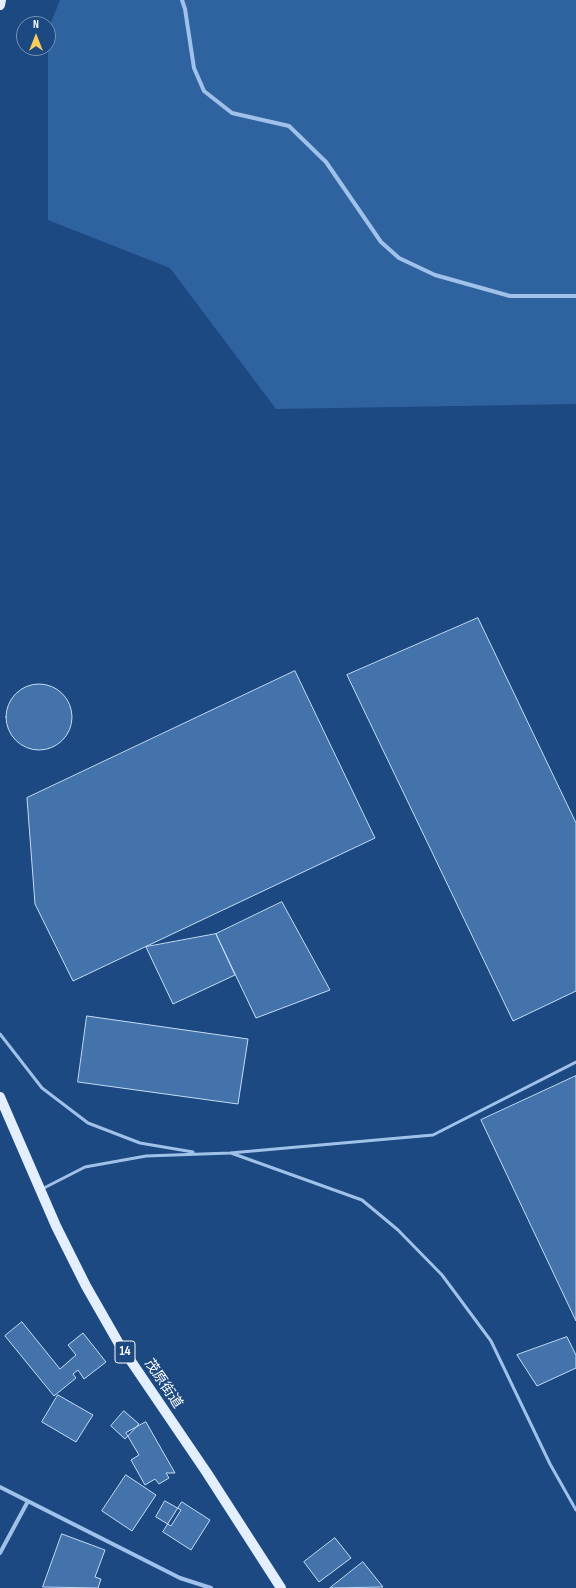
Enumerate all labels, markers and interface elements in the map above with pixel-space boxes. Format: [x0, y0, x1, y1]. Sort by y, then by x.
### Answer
north arrow [16, 16, 56, 56]
text: N [33, 18, 39, 31]
road number: 14 [115, 1341, 135, 1363]
street label: 茂原街道 [140, 1356, 186, 1412]

